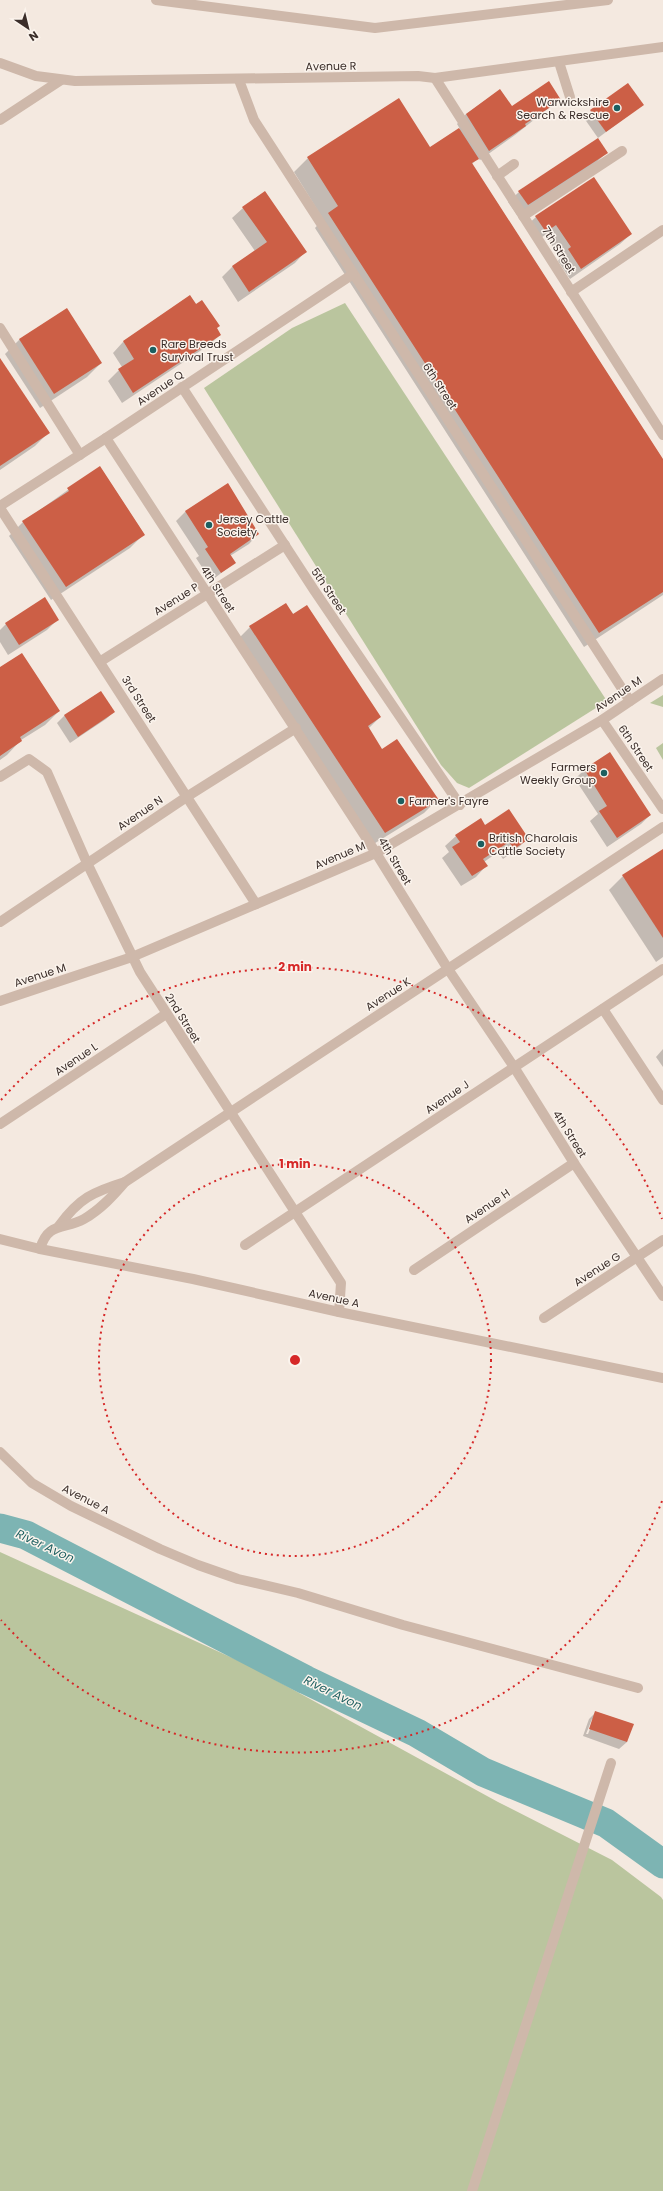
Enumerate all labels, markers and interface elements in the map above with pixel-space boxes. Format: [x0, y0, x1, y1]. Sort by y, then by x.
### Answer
north arrow [8, 8, 48, 48]
text: N [26, 27, 42, 45]
street label: Avenue R [305, 58, 357, 74]
place label: Warwickshire Search & Rescue [517, 94, 609, 123]
marker: Warwickshire Search & Rescue [612, 103, 622, 113]
street label: 7th Street [538, 224, 580, 276]
place label: Rare Breeds Survival Trust [161, 336, 234, 365]
marker: Rare Breeds Survival Trust [148, 345, 158, 355]
street label: 6th Street [419, 359, 461, 413]
street label: Avenue Q [134, 366, 187, 409]
place label: Jersey Cattle Society [217, 511, 289, 540]
marker: Jersey Cattle Society [204, 520, 214, 530]
street label: 4th Street [197, 562, 239, 616]
street label: 5th Street [308, 565, 350, 617]
street label: Avenue P [150, 579, 202, 619]
street label: 3rd Street [118, 672, 160, 726]
street label: Avenue M [591, 672, 645, 716]
street label: 6th Street [614, 721, 658, 775]
place label: Farmers Weekly Group [520, 759, 596, 788]
marker: Farmers Weekly Group [599, 768, 609, 778]
street label: Avenue N [114, 792, 166, 834]
place label: Farmer's Fayre [409, 793, 489, 809]
marker: Farmer's Fayre [396, 796, 406, 806]
place label: British Charolais Cattle Society [489, 830, 578, 859]
street label: 4th Street [374, 834, 416, 888]
street label: Avenue M [312, 837, 368, 873]
marker: British Charolais Cattle Society [476, 839, 486, 849]
text: 2 min [278, 958, 312, 975]
street label: Avenue M [12, 959, 68, 991]
street label: Avenue K [362, 973, 414, 1015]
street label: 2nd Street [161, 990, 205, 1046]
street label: Avenue L [51, 1039, 101, 1079]
street label: Avenue J [422, 1076, 472, 1118]
street label: 4th Street [549, 1107, 591, 1161]
text: 1 min [279, 1155, 311, 1172]
street label: Avenue H [461, 1185, 513, 1227]
street label: Avenue G [570, 1248, 624, 1290]
street label: Avenue A [307, 1285, 361, 1311]
centre of rings [288, 1353, 302, 1367]
street label: Avenue A [59, 1480, 113, 1518]
water label: River Avon [13, 1525, 77, 1566]
water label: River Avon [301, 1671, 365, 1714]

